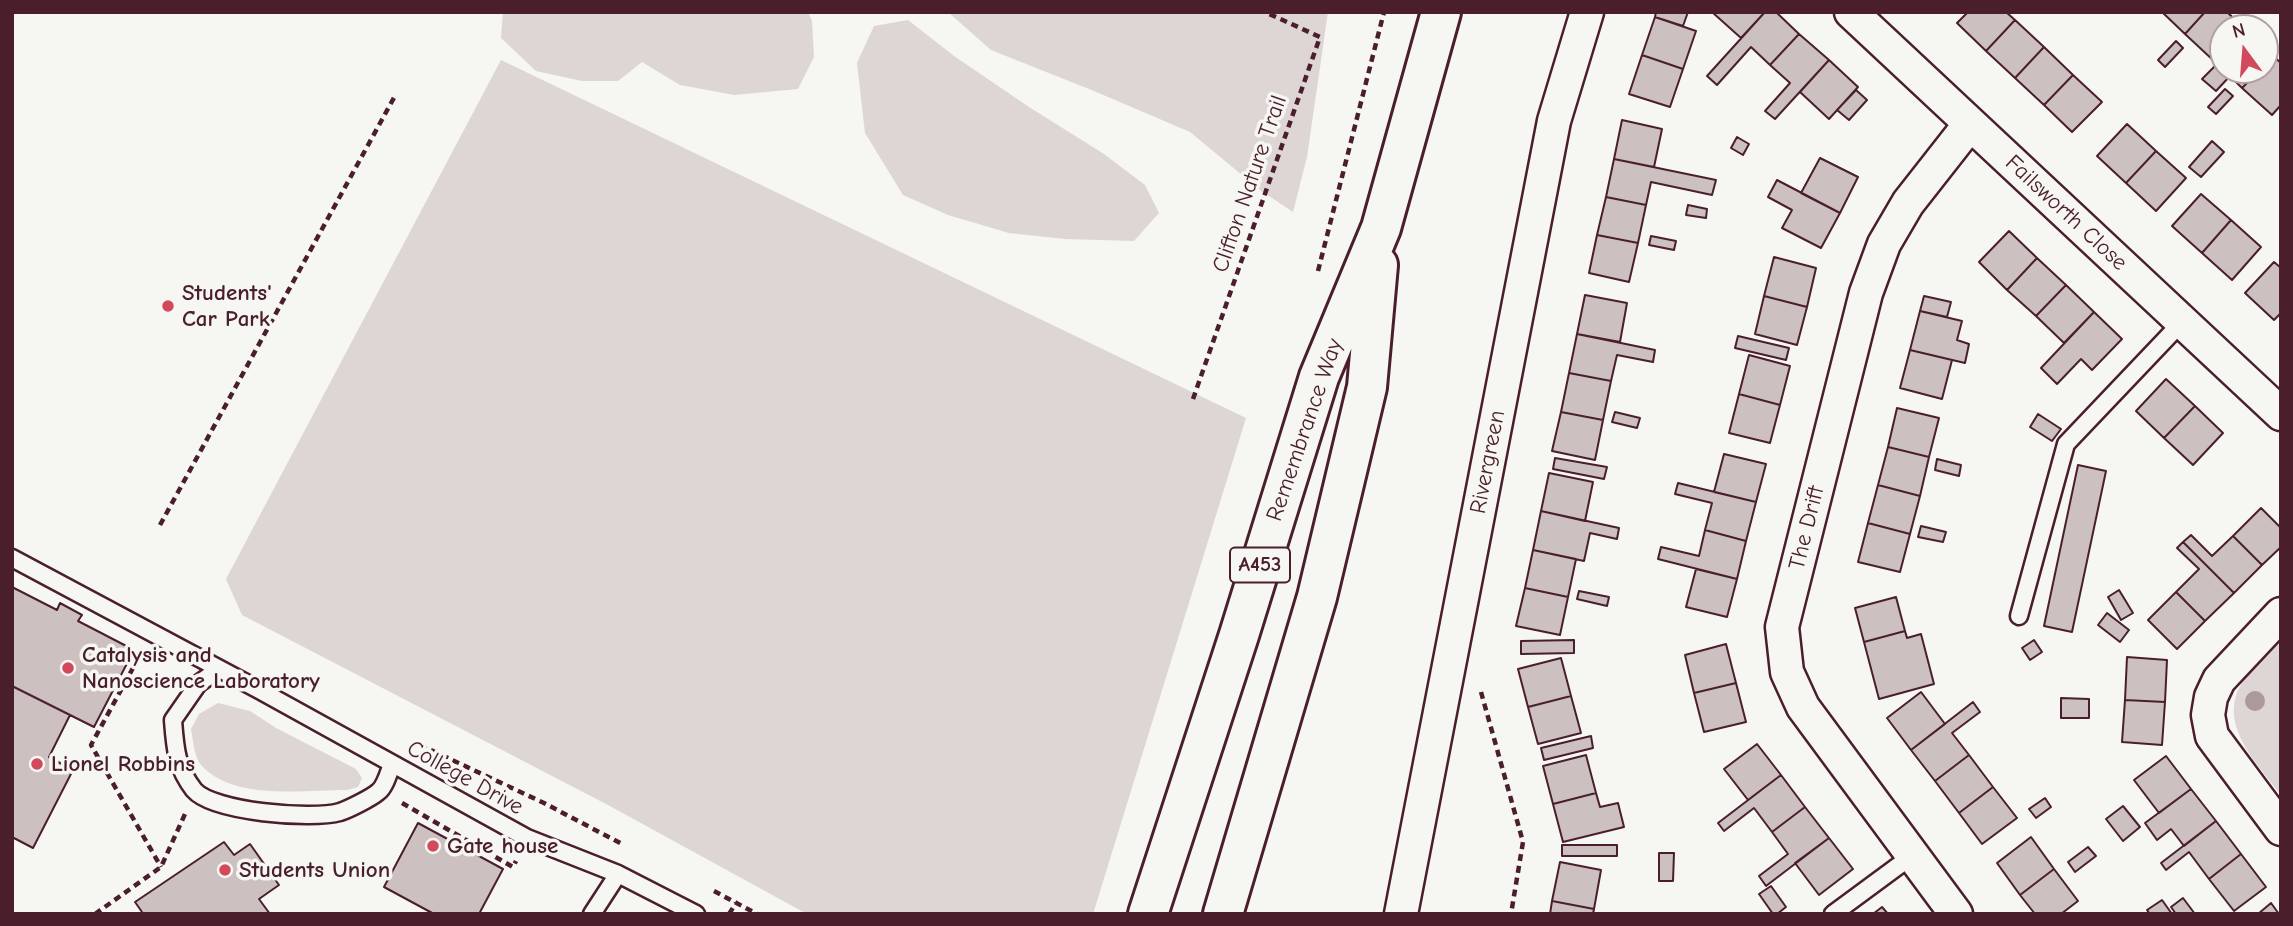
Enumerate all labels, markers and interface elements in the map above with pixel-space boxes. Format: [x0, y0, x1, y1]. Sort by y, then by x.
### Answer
north arrow [2209, 14, 2279, 84]
text: N [2230, 18, 2248, 43]
street label: Clifton Nature Trail [1207, 92, 1293, 276]
street label: Failsworth Close [1999, 149, 2133, 277]
place label: Students' Car Park [182, 279, 272, 333]
marker: Students' Car Park [160, 298, 176, 314]
street label: Remembrance Way [1261, 335, 1349, 525]
street label: Rivergreen [1464, 408, 1512, 516]
street label: The Drift [1783, 483, 1831, 573]
road number: A453 [1230, 548, 1290, 582]
place label: Catalysis and Nanoscience Laboratory [82, 641, 320, 695]
marker: Catalysis and Nanoscience Laboratory [60, 660, 76, 676]
street label: College Drive [402, 735, 528, 821]
place label: Lionel Robbins [51, 750, 195, 778]
marker: Lionel Robbins [29, 756, 45, 772]
place label: Gate house [447, 832, 558, 860]
marker: Gate house [425, 838, 441, 854]
place label: Students Union [239, 856, 390, 884]
marker: Students Union [217, 862, 233, 878]

